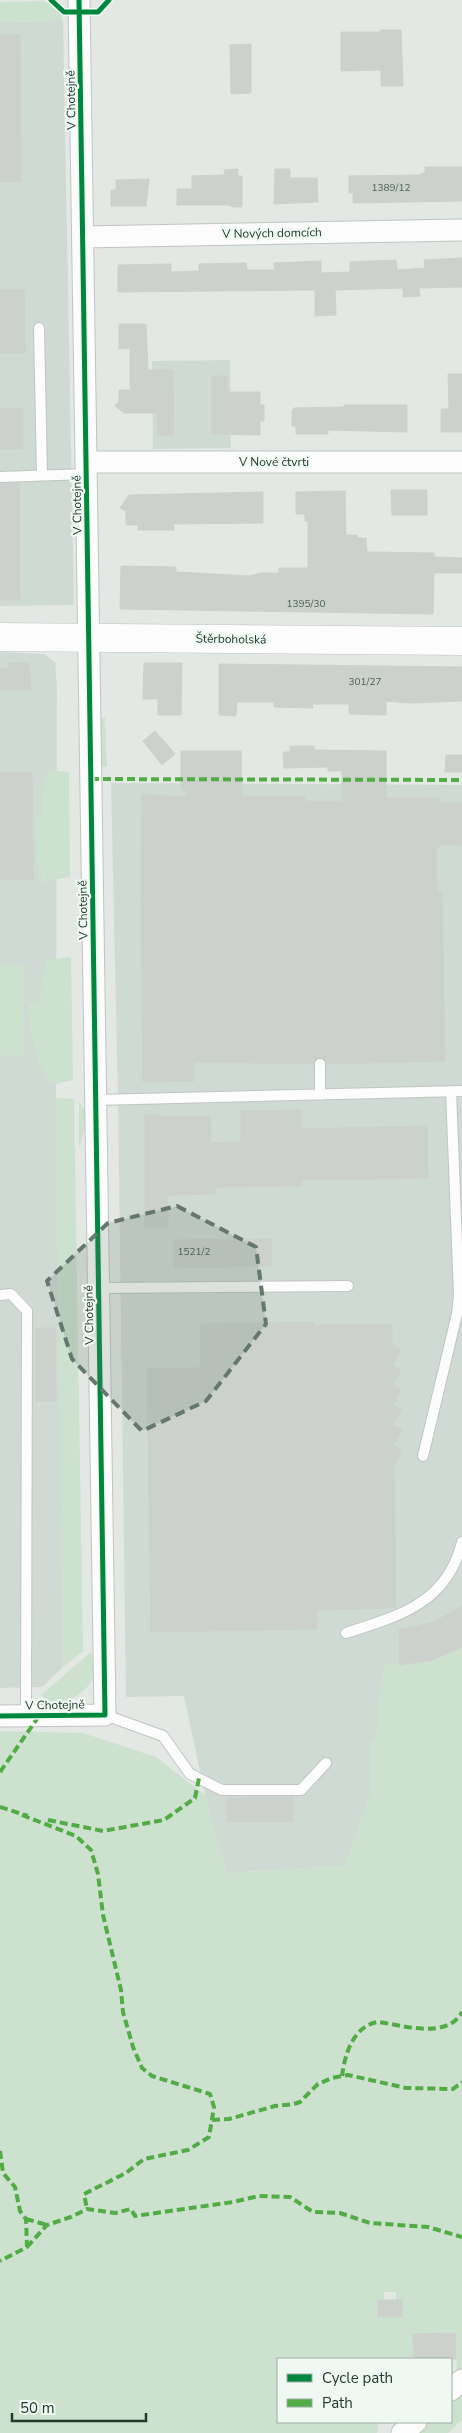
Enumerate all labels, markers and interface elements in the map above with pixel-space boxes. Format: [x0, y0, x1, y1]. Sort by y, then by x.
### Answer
street label: V Chotejně [62, 70, 80, 131]
house number: 1389/12 [372, 181, 410, 195]
street label: V Nových domcích [221, 224, 322, 242]
street label: V Nové čtvrti [238, 454, 309, 470]
street label: V Chotejně [68, 475, 86, 536]
house number: 1395/30 [287, 597, 325, 611]
street label: Štěrboholská [195, 630, 267, 648]
house number: 301/27 [349, 675, 381, 689]
street label: V Chotejně [74, 880, 92, 941]
house number: 1521/2 [178, 1245, 210, 1259]
street label: V Chotejně [80, 1285, 98, 1346]
street label: V Chotejně [24, 1696, 85, 1714]
legend [277, 2358, 452, 2423]
text: Cycle path [322, 2368, 393, 2388]
scale bar [12, 2390, 146, 2422]
text: Path [322, 2393, 353, 2413]
text: 50 m [20, 2398, 55, 2418]

